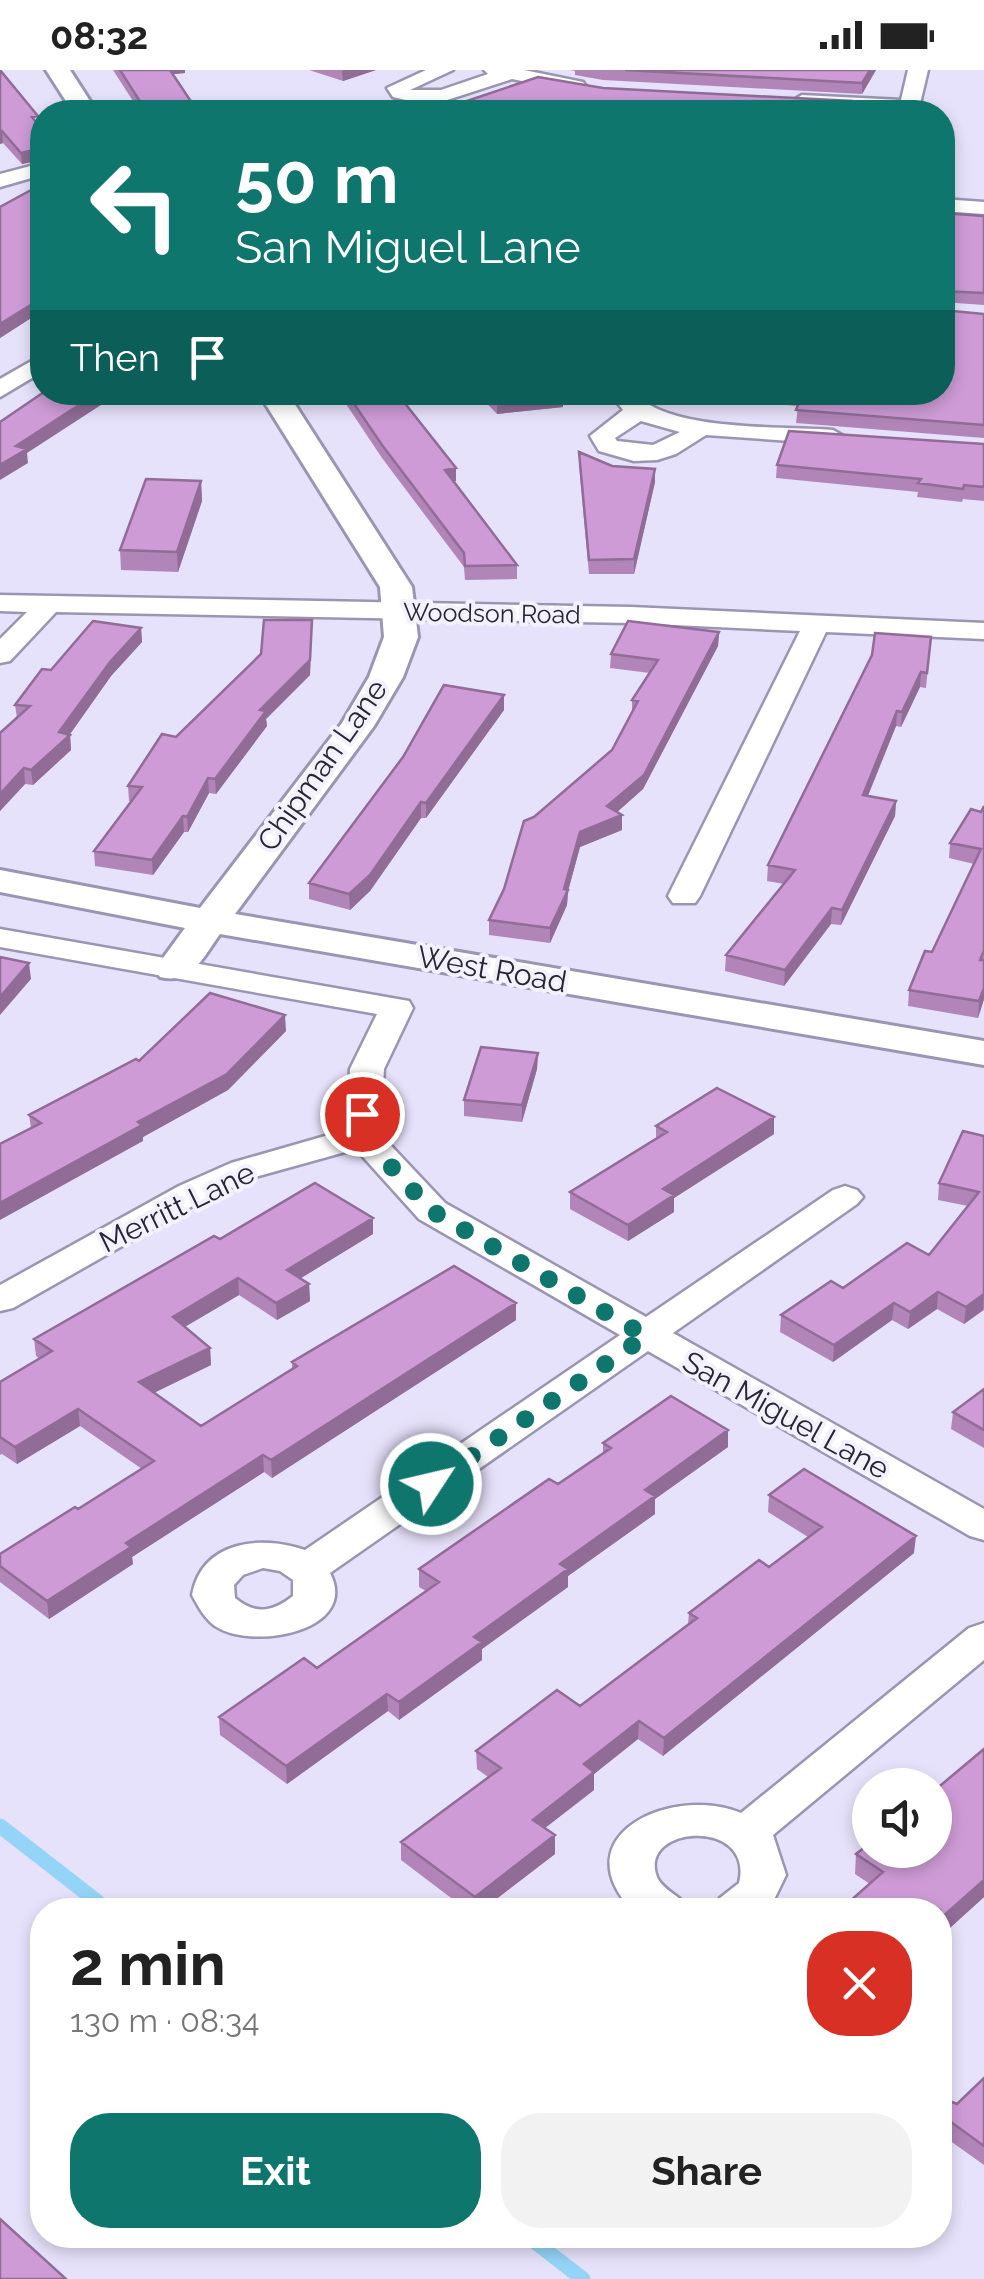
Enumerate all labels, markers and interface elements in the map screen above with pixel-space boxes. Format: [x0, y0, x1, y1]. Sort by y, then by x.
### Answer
text: 08:32 [50, 13, 148, 58]
text: 50 m [235, 137, 399, 219]
icon: left [70, 140, 200, 270]
text: San Miguel Lane [235, 221, 581, 274]
icon: arrive [180, 330, 235, 385]
text: Then [70, 335, 160, 380]
street label: Woodson Road [403, 596, 581, 630]
street label: Chipman Lane [250, 673, 394, 857]
street label: West Road [415, 939, 569, 999]
pin [320, 1072, 405, 1157]
icon: arrive [335, 1087, 390, 1142]
street label: Merritt Lane [94, 1154, 260, 1260]
street label: San Miguel Lane [677, 1344, 895, 1486]
position arrow [379, 1432, 483, 1536]
map controls [852, 1768, 952, 1868]
button: sound [852, 1768, 952, 1868]
text: 2 min [70, 1929, 226, 1999]
button: close [807, 1931, 912, 2036]
text: 130 m · 08:34 [70, 2002, 259, 2039]
button: Exit [70, 2113, 481, 2228]
button: Share [501, 2113, 912, 2228]

